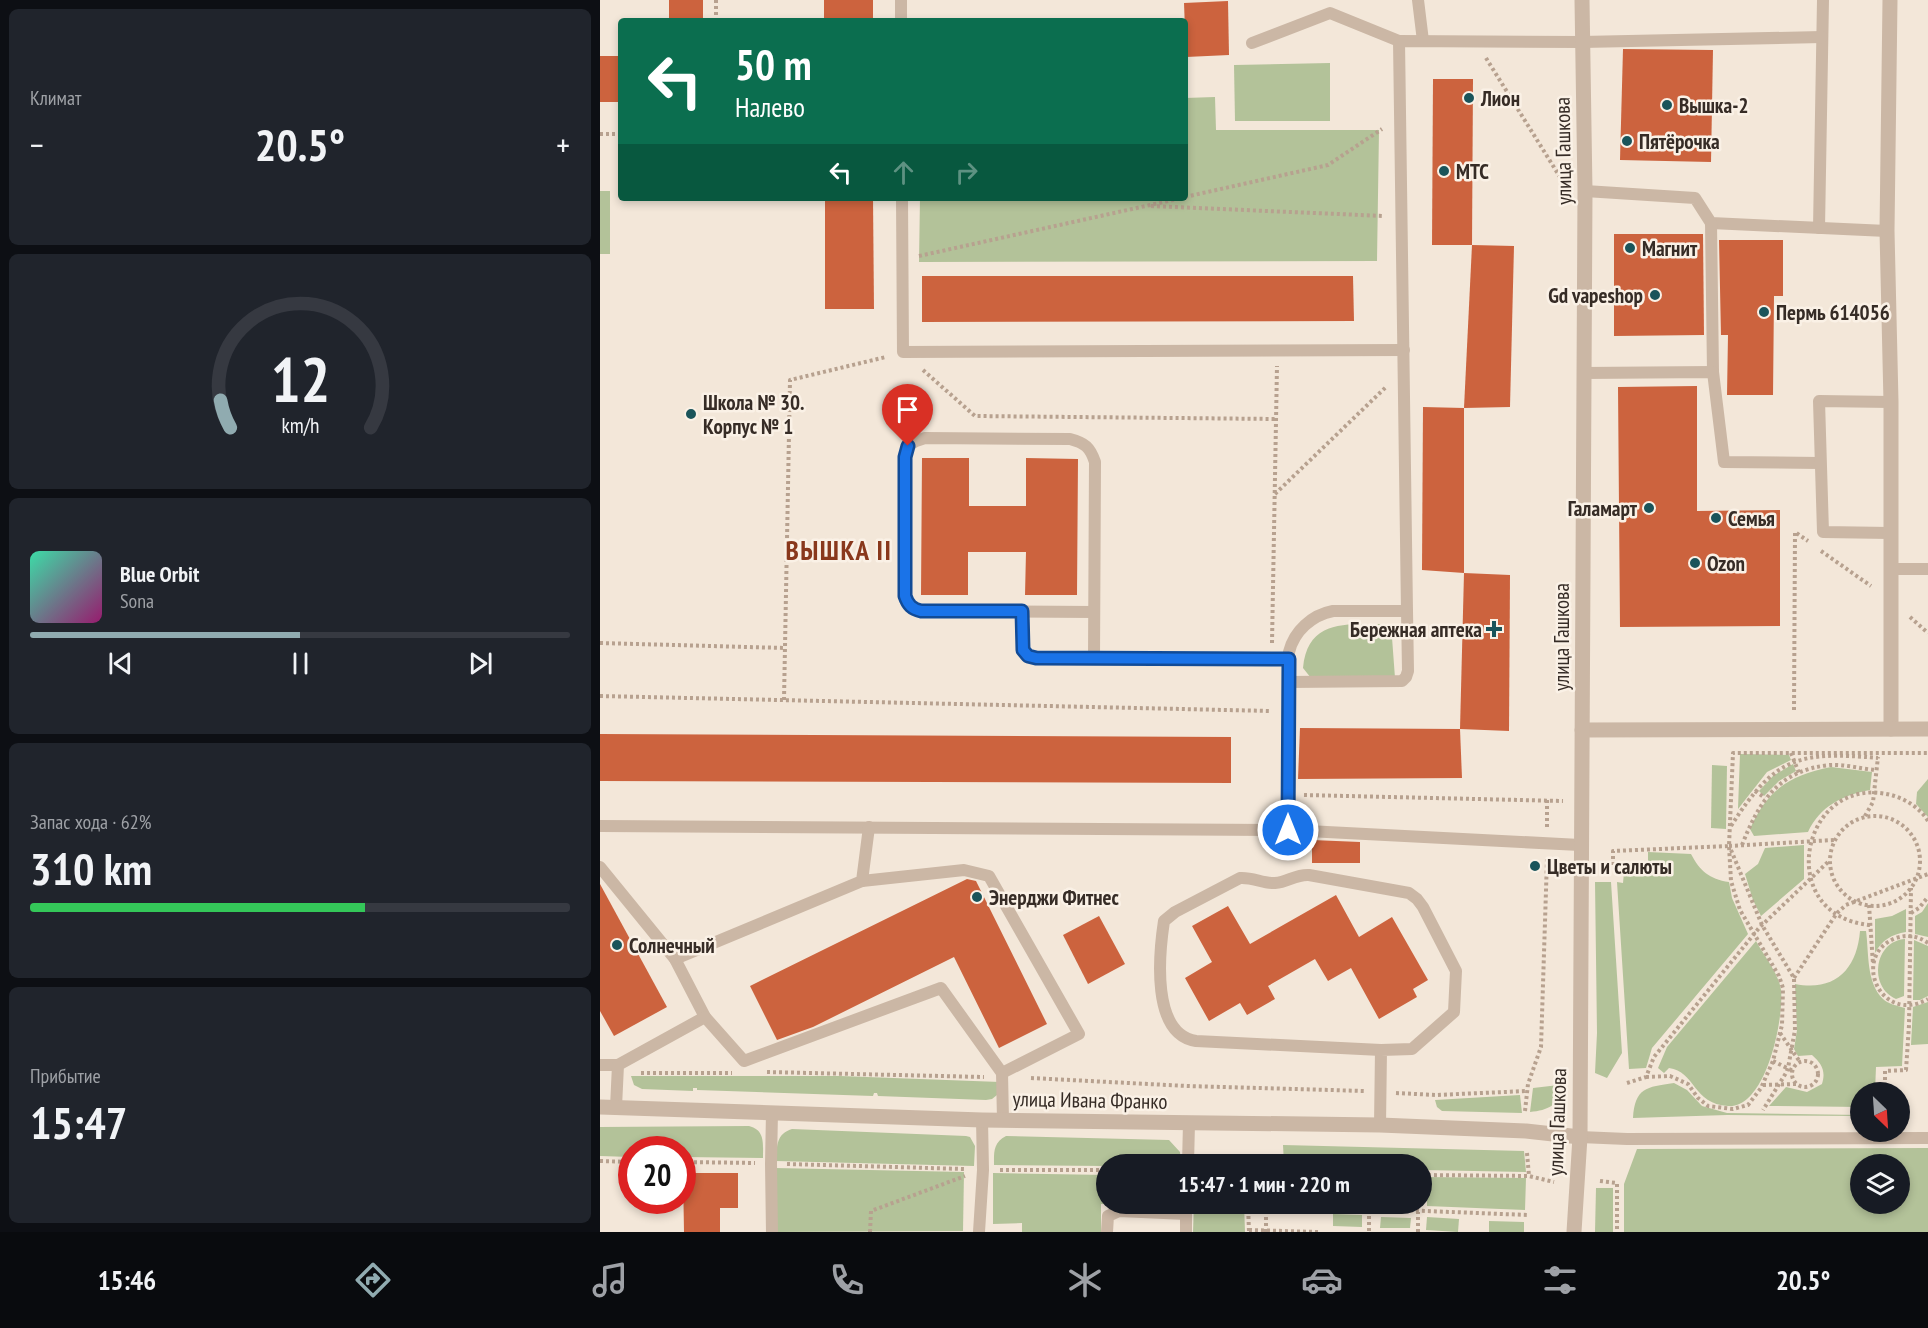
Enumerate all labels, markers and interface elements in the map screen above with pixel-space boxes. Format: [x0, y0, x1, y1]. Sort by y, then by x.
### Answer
text: 50 m [735, 37, 812, 92]
icon: left [636, 42, 714, 120]
text: Климат [30, 85, 81, 111]
place label: Лион [1480, 85, 1520, 112]
text: Налево [735, 90, 805, 124]
marker: Лион [1462, 91, 1476, 105]
place label: Вышка-2 [1679, 92, 1748, 119]
street label: улица Гашкова [1549, 97, 1577, 205]
marker: Вышка-2 [1660, 98, 1674, 112]
text: 20.5° [255, 115, 345, 173]
text: − [30, 123, 44, 166]
text: + [556, 123, 570, 166]
place label: Пятёрочка [1639, 128, 1720, 155]
marker: Пятёрочка [1620, 134, 1634, 148]
icon: left [824, 156, 857, 189]
icon: ahead [887, 156, 920, 189]
icon: right [950, 156, 983, 189]
place label: МТС [1456, 158, 1489, 185]
marker: МТС [1437, 164, 1451, 178]
place label: Магнит [1642, 235, 1698, 262]
marker: Магнит [1623, 241, 1637, 255]
place label: Gd vapeshop [1548, 282, 1643, 309]
marker: Gd vapeshop [1648, 288, 1662, 302]
place label: Пермь 614056 [1776, 299, 1890, 326]
marker: Пермь 614056 [1757, 305, 1771, 319]
text: 12 [270, 339, 330, 420]
pin [882, 384, 933, 446]
place label: Школа № 30. Корпус № 1 [703, 389, 804, 440]
icon: arrive [891, 393, 924, 426]
marker: Школа № 30. Корпус № 1 [684, 407, 698, 421]
text: km/h [281, 412, 319, 440]
place label: Галамарт [1568, 495, 1638, 522]
marker: Галамарт [1642, 501, 1656, 515]
place label: Семья [1728, 505, 1775, 532]
marker: Семья [1709, 511, 1723, 525]
district label: ВЫШКА II [786, 533, 892, 567]
place label: Ozon [1707, 550, 1745, 577]
marker: Ozon [1688, 556, 1702, 570]
text: Blue Orbit [120, 560, 199, 588]
street label: улица Гашкова [1548, 583, 1575, 691]
text: Sona [120, 588, 154, 614]
place label: Бережная аптека [1350, 616, 1482, 643]
marker: Бережная аптека [1487, 622, 1501, 636]
icon: previous [104, 647, 137, 680]
icon: pause [284, 647, 317, 680]
icon: next [464, 647, 497, 680]
position arrow [1256, 798, 1320, 862]
text: Запас хода · 62% [30, 809, 151, 835]
text: 310 km [30, 839, 152, 897]
place label: Цветы и салюты [1547, 853, 1672, 880]
marker: Цветы и салюты [1528, 859, 1542, 873]
place label: Энерджи Фитнес [989, 884, 1120, 911]
marker: Энерджи Фитнес [970, 890, 984, 904]
place label: Солнечный [629, 932, 715, 959]
marker: Солнечный [610, 938, 624, 952]
text: Прибытие [30, 1063, 101, 1089]
street label: улица Гашкова [1542, 1068, 1572, 1176]
north arrow [1850, 1082, 1910, 1142]
map controls [1850, 1082, 1910, 1214]
street label: улица Ивана Франко [1012, 1085, 1168, 1115]
text: 15:47 [30, 1093, 127, 1151]
speed limit sign: 20 [618, 1136, 696, 1214]
button: layers [1850, 1154, 1910, 1214]
text: 15:47 · 1 мин · 220 m [1178, 1170, 1350, 1198]
icon: directions [352, 1259, 394, 1301]
icon: music [589, 1259, 631, 1301]
icon: phone [826, 1259, 868, 1301]
icon: climate [1064, 1259, 1106, 1301]
icon: car [1301, 1259, 1343, 1301]
icon: filters [1539, 1259, 1581, 1301]
text: 15:46 [98, 1263, 156, 1297]
text: 20.5° [1776, 1263, 1830, 1297]

